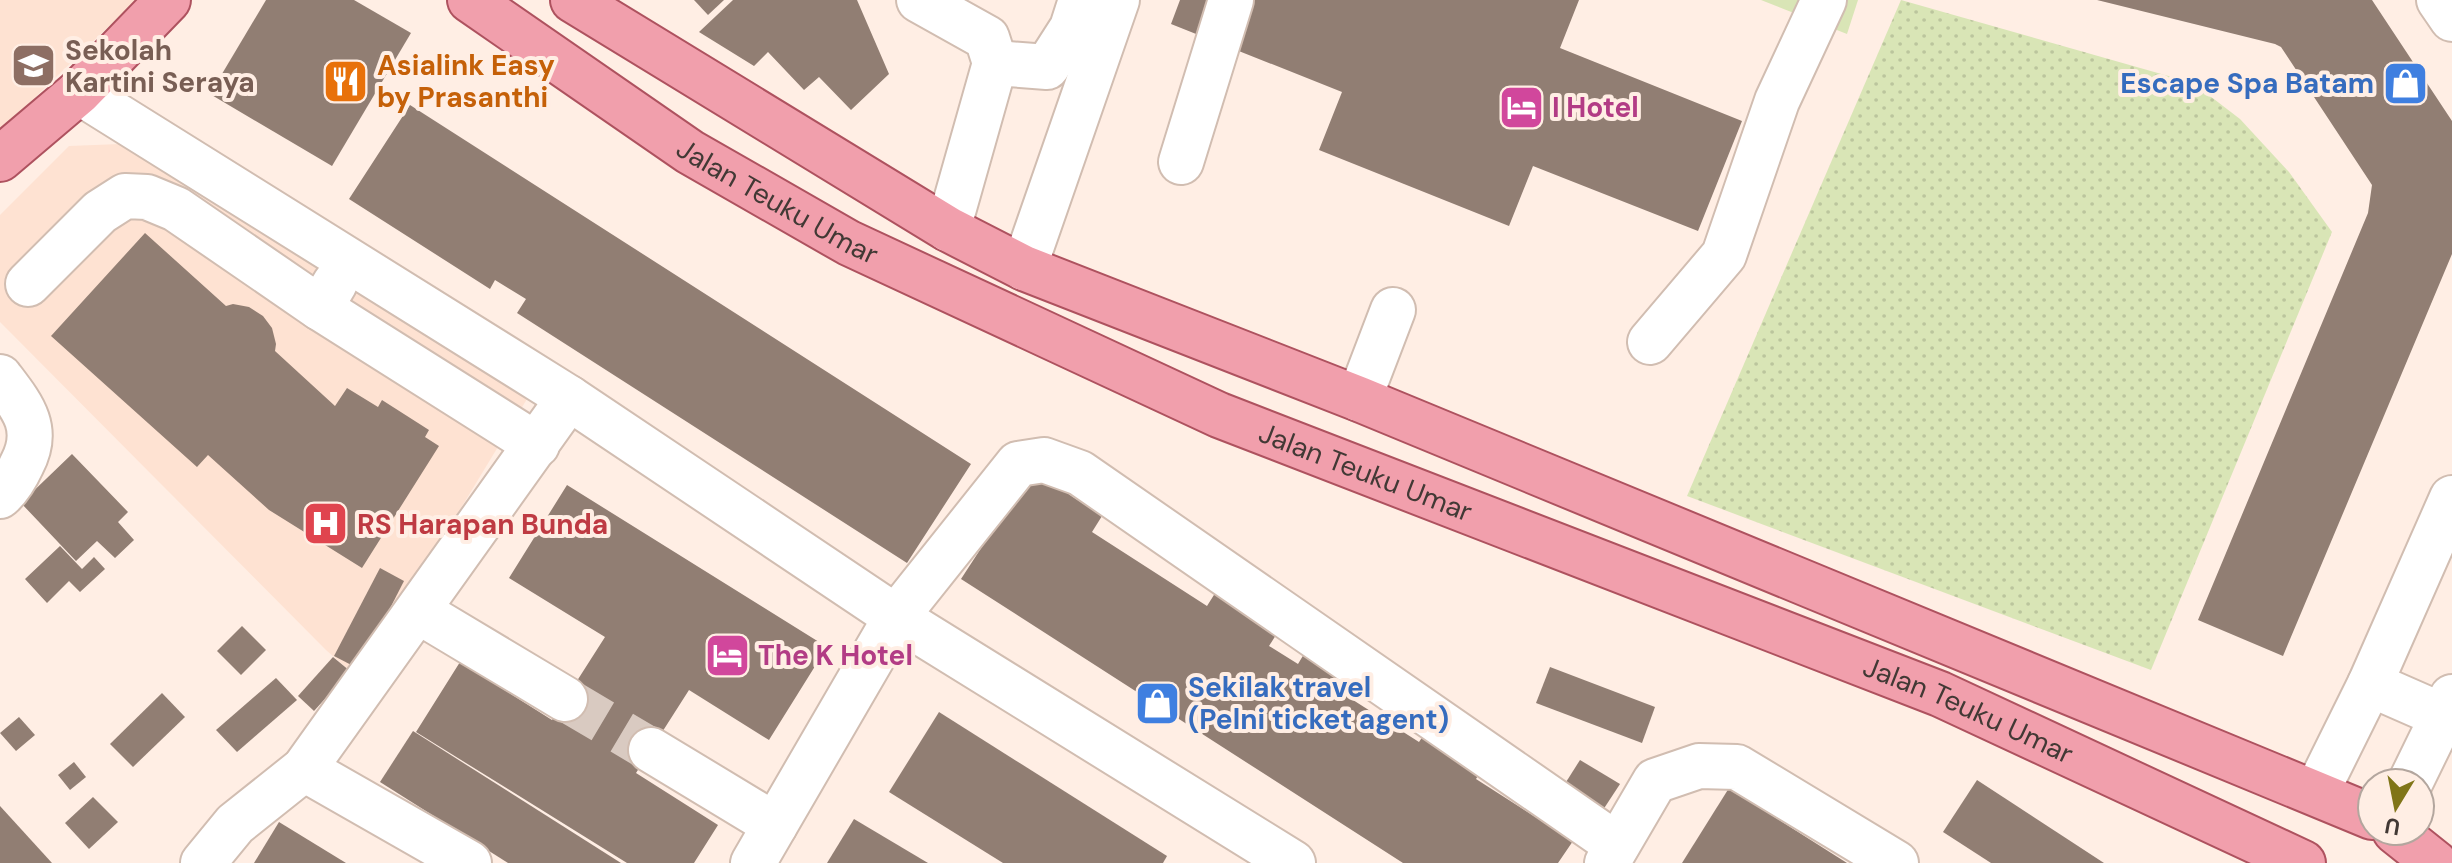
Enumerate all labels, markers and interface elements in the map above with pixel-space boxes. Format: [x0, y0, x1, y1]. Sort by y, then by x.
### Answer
place label: Sekolah Kartini Seraya [65, 32, 255, 101]
school or university icon: Sekolah Kartini Seraya [10, 42, 58, 90]
place label: Asialink Easy by Prasanthi [377, 47, 555, 116]
restaurant icon: Asialink Easy by Prasanthi [322, 57, 370, 105]
shop icon: Escape Spa Batam [2381, 59, 2429, 107]
place label: Escape Spa Batam [2120, 65, 2374, 102]
hotel icon: I Hotel [1497, 83, 1545, 131]
place label: I Hotel [1552, 89, 1639, 126]
street label: Jalan Teuku Umar [669, 130, 884, 273]
street label: Jalan Teuku Umar [1254, 414, 1478, 530]
hospital icon: RS Harapan Bunda [302, 500, 350, 548]
place label: RS Harapan Bunda [357, 506, 608, 543]
hotel icon: The K Hotel [703, 631, 751, 679]
place label: The K Hotel [758, 637, 913, 674]
street label: Jalan Teuku Umar [1858, 648, 2079, 773]
place label: Sekilak travel (Pelni ticket agent) [1188, 669, 1449, 738]
shop icon: Sekilak travel (Pelni ticket agent) [1133, 679, 1181, 727]
north arrow [2356, 767, 2436, 847]
text: U [2383, 811, 2403, 842]

